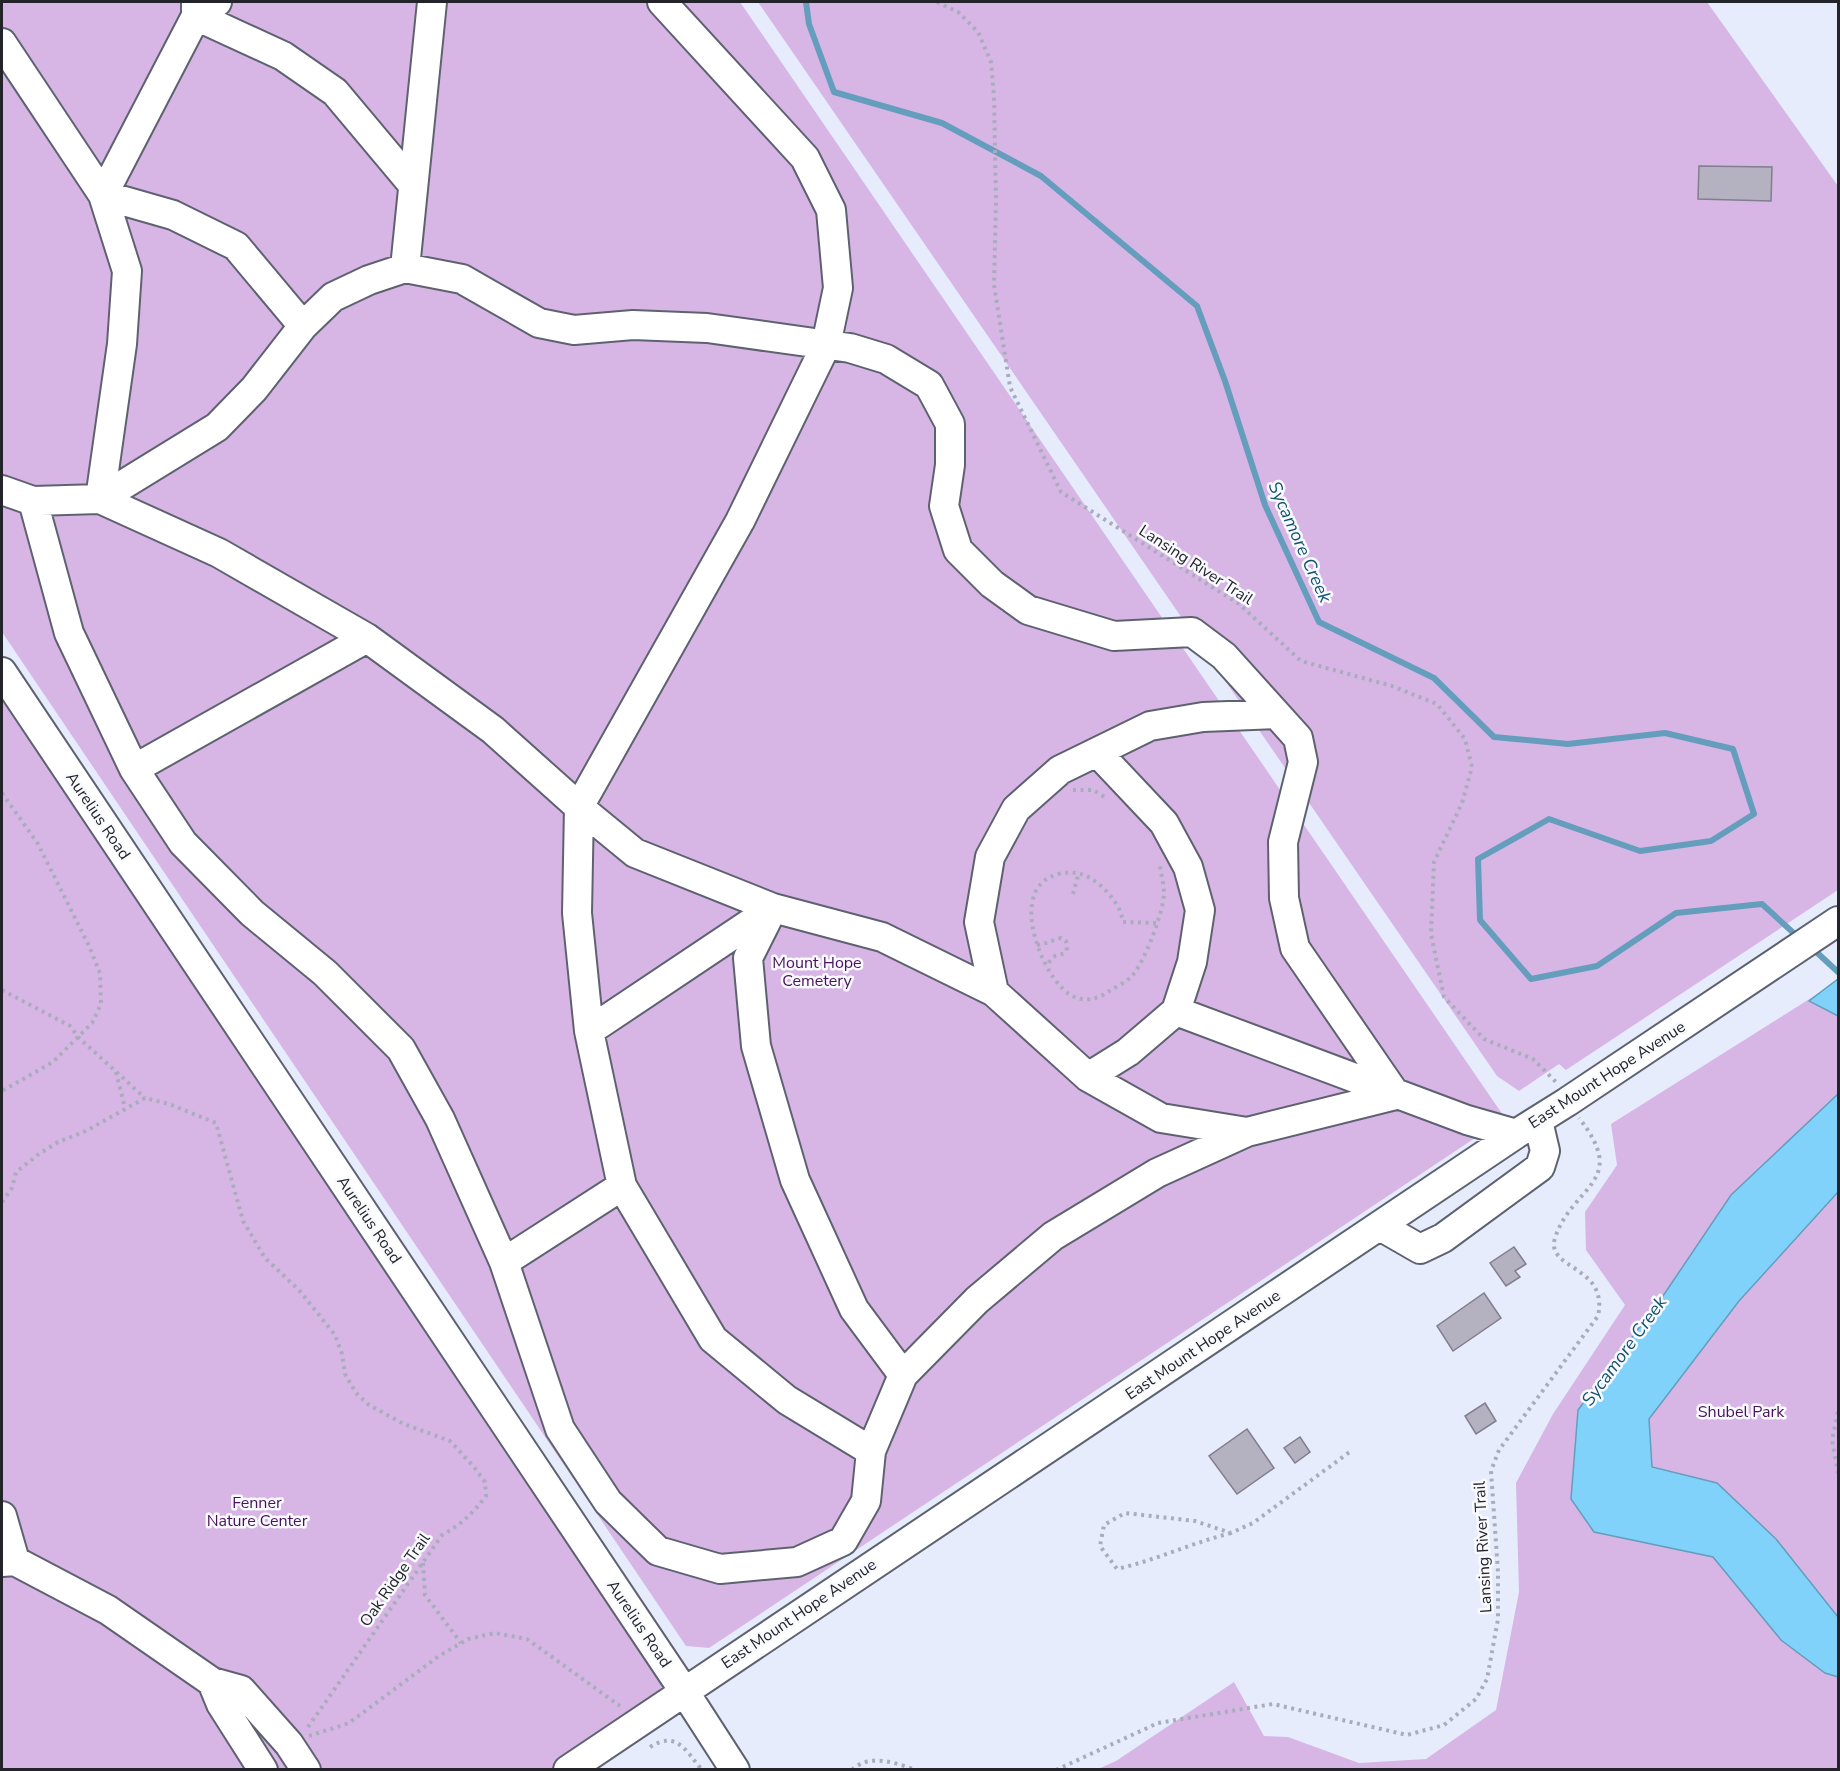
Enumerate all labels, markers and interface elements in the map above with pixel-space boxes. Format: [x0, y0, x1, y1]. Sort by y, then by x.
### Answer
water label: Sycamore Creek [1263, 478, 1338, 607]
street label: Lansing River Trail [1135, 520, 1258, 610]
street label: Aurelius Road [61, 768, 135, 864]
park label: Mount Hope Cemetery [772, 952, 862, 992]
street label: East Mount Hope Avenue [1524, 1016, 1690, 1134]
street label: Aurelius Road [332, 1172, 406, 1268]
street label: East Mount Hope Avenue [1121, 1285, 1285, 1405]
water label: Sycamore Creek [1576, 1290, 1673, 1411]
park label: Shubel Park [1698, 1401, 1785, 1423]
street label: Lansing River Trail [1469, 1480, 1497, 1614]
park label: Fenner Nature Center [207, 1492, 308, 1532]
street label: Oak Ridge Trail [355, 1529, 436, 1631]
street label: East Mount Hope Avenue [717, 1554, 881, 1674]
street label: Aurelius Road [602, 1576, 676, 1672]

